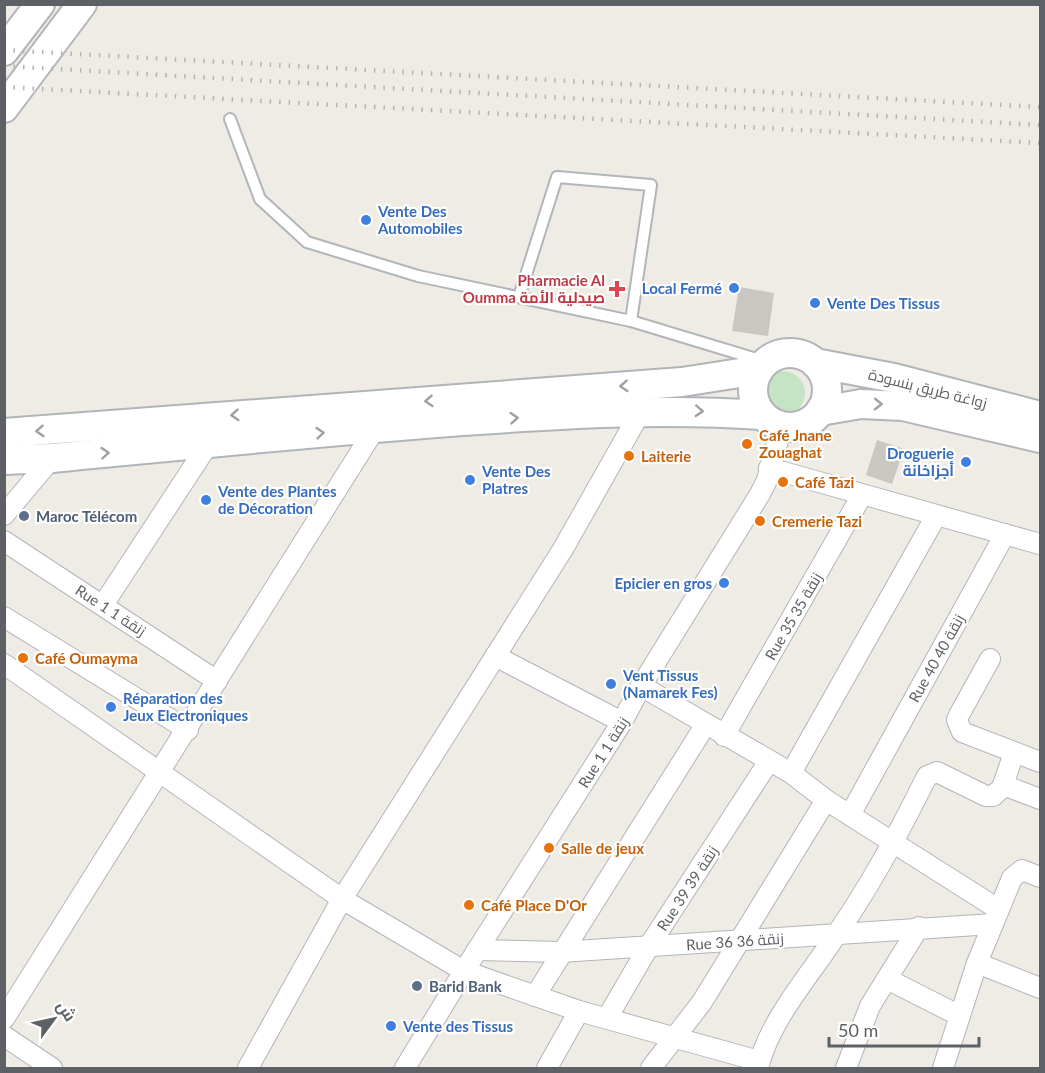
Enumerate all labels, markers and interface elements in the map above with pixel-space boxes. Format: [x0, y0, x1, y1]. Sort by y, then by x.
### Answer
place label: Vente Des Automobiles [377, 202, 463, 237]
marker: Vente Des Automobiles [359, 213, 373, 227]
place label: Pharmacie Al Oumma صيدلية الأمة [463, 271, 605, 306]
place label: Local Fermé [642, 279, 722, 297]
marker: Local Fermé [727, 281, 741, 295]
marker: Pharmacie Al Oumma صيدلية الأمة [610, 282, 624, 296]
place label: Vente Des Tissus [826, 294, 940, 312]
marker: Vente Des Tissus [808, 296, 822, 310]
street label: زواغة طريق بنسودة [866, 365, 989, 413]
one-way arrow [619, 379, 628, 392]
one-way arrow [425, 394, 434, 407]
one-way arrow [874, 398, 883, 410]
one-way arrow [695, 404, 704, 417]
one-way arrow [230, 409, 239, 422]
one-way arrow [510, 411, 519, 424]
one-way arrow [36, 424, 45, 437]
place label: Café Jnane Zouaghat [759, 426, 832, 461]
one-way arrow [315, 427, 324, 440]
marker: Café Jnane Zouaghat [740, 437, 754, 451]
place label: Droguerie أجزاخانة [887, 444, 954, 480]
one-way arrow [100, 447, 109, 460]
place label: Laiterie [641, 447, 691, 465]
marker: Laiterie [622, 449, 636, 463]
marker: Droguerie أجزاخانة [959, 455, 973, 469]
place label: Vente Des Platres [481, 462, 551, 497]
marker: Vente Des Platres [463, 473, 477, 487]
place label: Café Tazi [795, 473, 855, 491]
marker: Café Tazi [776, 475, 790, 489]
place label: Vente des Plantes de Décoration [217, 482, 337, 517]
marker: Vente des Plantes de Décoration [199, 493, 213, 507]
place label: Maroc Télécom [36, 507, 137, 525]
marker: Maroc Télécom [17, 509, 31, 523]
place label: Cremerie Tazi [772, 512, 862, 530]
marker: Cremerie Tazi [753, 514, 767, 528]
street label: Rue 35 زنقة 35 [761, 569, 826, 663]
place label: Epicier en gros [615, 574, 712, 592]
marker: Epicier en gros [717, 576, 731, 590]
street label: Rue 1 زنقة 1 [72, 581, 150, 640]
street label: Rue 40 زنقة 40 [904, 611, 968, 706]
place label: Café Oumayma [35, 649, 138, 667]
marker: Café Oumayma [16, 651, 30, 665]
place label: Vent Tissus (Namarek Fes) [622, 666, 718, 701]
marker: Vent Tissus (Namarek Fes) [604, 677, 618, 691]
place label: Réparation des Jeux Electroniques [123, 689, 249, 724]
marker: Réparation des Jeux Electroniques [104, 700, 118, 714]
street label: Rue 1 زنقة 1 [574, 713, 633, 791]
place label: Salle de jeux [561, 839, 644, 857]
marker: Salle de jeux [542, 841, 556, 855]
street label: Rue 39 زنقة 39 [653, 842, 722, 935]
place label: Café Place D'Or [481, 896, 587, 914]
marker: Café Place D'Or [462, 898, 476, 912]
street label: Rue 36 زنقة 36 [686, 929, 785, 954]
place label: Barid Bank [429, 977, 503, 995]
marker: Barid Bank [410, 979, 424, 993]
north arrow [24, 989, 84, 1049]
text: ش [53, 997, 81, 1025]
scale bar [829, 1010, 979, 1048]
place label: Vente des Tissus [402, 1017, 513, 1035]
marker: Vente des Tissus [384, 1019, 398, 1033]
text: 50 m [838, 1019, 878, 1041]

